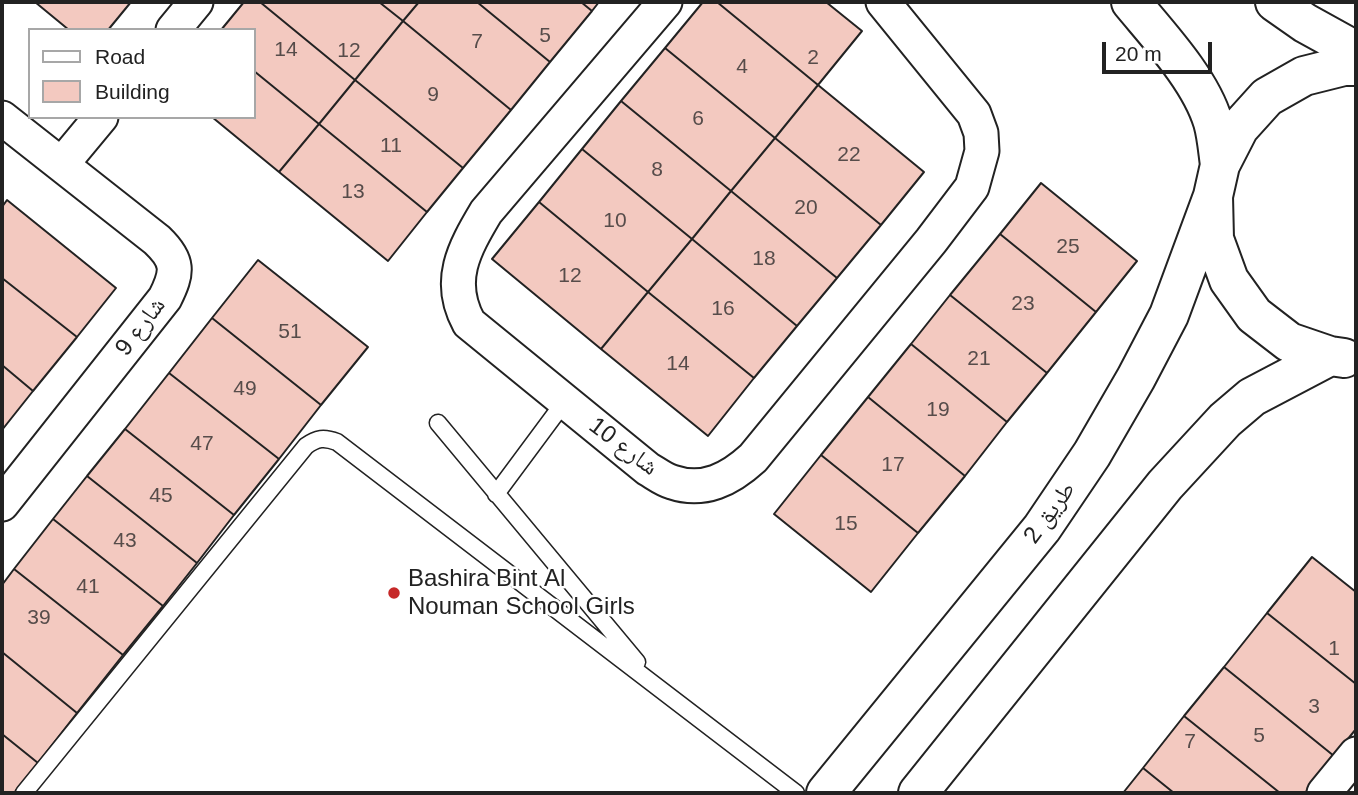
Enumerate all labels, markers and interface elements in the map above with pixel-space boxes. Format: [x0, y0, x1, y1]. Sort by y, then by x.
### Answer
house number: 5 [539, 23, 551, 49]
legend [28, 28, 256, 119]
scale bar [1106, 28, 1216, 72]
house number: 7 [471, 29, 483, 55]
house number: 14 [274, 37, 298, 63]
house number: 12 [337, 38, 361, 64]
text: 20 m [1115, 42, 1162, 65]
text: Road [95, 45, 145, 68]
house number: 2 [807, 45, 819, 71]
house number: 4 [736, 54, 748, 80]
text: Building [95, 80, 170, 103]
house number: 9 [427, 82, 439, 108]
house number: 6 [692, 106, 704, 132]
house number: 11 [380, 133, 402, 159]
house number: 22 [837, 142, 861, 168]
house number: 8 [651, 157, 663, 183]
house number: 13 [341, 179, 365, 205]
house number: 20 [794, 195, 818, 221]
house number: 10 [603, 208, 627, 234]
house number: 25 [1056, 234, 1080, 260]
house number: 18 [752, 246, 776, 272]
house number: 12 [558, 263, 582, 289]
house number: 23 [1011, 291, 1035, 317]
street label: شارع 9 [110, 292, 172, 362]
house number: 16 [711, 296, 735, 322]
house number: 51 [278, 319, 302, 345]
house number: 21 [967, 346, 991, 372]
house number: 14 [666, 351, 690, 377]
house number: 49 [233, 376, 257, 402]
house number: 19 [926, 397, 950, 423]
street label: شارع 10 [583, 412, 663, 482]
house number: 47 [190, 431, 214, 457]
house number: 17 [881, 452, 905, 478]
street label: طريق 2 [1018, 477, 1082, 549]
house number: 45 [149, 483, 173, 509]
house number: 15 [834, 511, 858, 537]
house number: 43 [113, 528, 137, 554]
place label: Bashira Bint Al Nouman School Girls [408, 565, 635, 621]
house number: 41 [76, 574, 100, 600]
marker: Bashira Bint Al Nouman School Girls [386, 585, 402, 601]
house number: 39 [27, 605, 51, 631]
house number: 1 [1328, 636, 1340, 662]
house number: 3 [1308, 694, 1320, 720]
house number: 5 [1253, 723, 1265, 749]
house number: 7 [1184, 729, 1196, 755]

